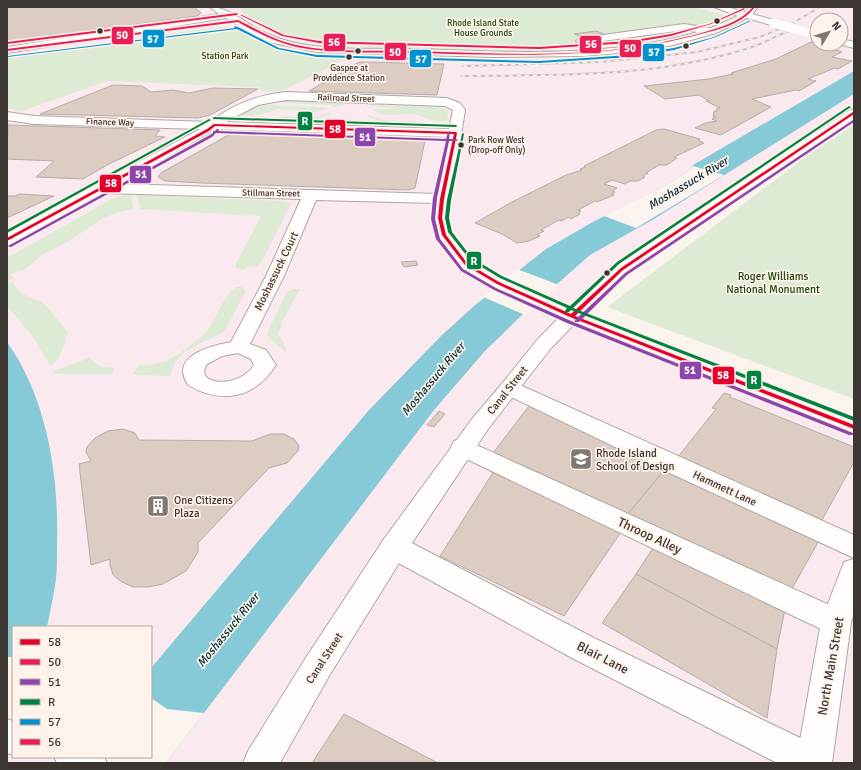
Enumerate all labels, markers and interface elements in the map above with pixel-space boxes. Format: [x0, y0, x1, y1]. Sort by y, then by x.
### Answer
north arrow [809, 12, 849, 52]
unlabelled marker [712, 16, 722, 26]
park label: Rhode Island State House Grounds [447, 18, 519, 39]
text: N [829, 19, 844, 33]
unlabelled marker [95, 26, 105, 36]
line badge: 50 [111, 26, 134, 45]
text: 50 [116, 29, 128, 42]
line badge: 57 [142, 29, 165, 48]
text: 57 [147, 33, 159, 46]
line badge: 56 [323, 33, 346, 52]
line badge: 56 [579, 35, 602, 54]
text: 56 [328, 36, 340, 49]
text: 56 [585, 38, 597, 51]
line badge: 50 [619, 39, 642, 58]
unlabelled marker [681, 41, 691, 51]
line badge: 50 [384, 42, 407, 61]
text: 50 [624, 42, 636, 55]
line badge: 57 [642, 43, 665, 62]
unlabelled marker [353, 46, 363, 56]
text: 50 [389, 46, 401, 59]
text: 57 [648, 46, 660, 59]
line badge: 57 [409, 49, 432, 68]
park label: Station Park [201, 51, 249, 62]
marker: Gaspee at Providence Station [344, 52, 354, 62]
text: 57 [415, 53, 427, 66]
place label: Gaspee at Providence Station [313, 63, 385, 84]
street label: Railroad Street [317, 92, 375, 105]
line badge: R [297, 111, 313, 131]
text: R [302, 115, 309, 128]
street label: Finance Way [86, 116, 135, 129]
line badge: 58 [324, 119, 346, 139]
text: 58 [329, 123, 341, 136]
line badge: 51 [354, 127, 376, 147]
text: 51 [359, 131, 371, 144]
place label: Park Row West (Drop-off Only) [468, 135, 525, 156]
marker: Park Row West (Drop-off Only) [456, 140, 466, 150]
water label: Moshassuck River [645, 153, 733, 213]
line badge: 51 [129, 165, 152, 184]
text: 51 [135, 168, 147, 181]
line badge: 58 [99, 174, 122, 193]
text: 58 [105, 177, 117, 190]
street label: Stillman Street [242, 187, 300, 200]
street label: Moshassuck Court [252, 230, 301, 313]
line badge: R [466, 251, 482, 270]
text: R [471, 255, 478, 268]
unlabelled marker [602, 268, 612, 278]
park label: Roger Williams National Monument [726, 270, 820, 296]
water label: Moshassuck River [398, 338, 469, 419]
line badge: 51 [679, 361, 702, 380]
street label: Canal Street [484, 363, 530, 417]
text: 51 [684, 364, 696, 377]
line badge: 58 [712, 366, 735, 385]
text: 58 [717, 369, 729, 382]
line badge: R [746, 370, 762, 390]
text: R [751, 374, 758, 387]
school or university icon: Rhode Island School of Design [568, 446, 594, 472]
place label: Rhode Island School of Design [596, 447, 674, 473]
street label: Hammett Lane [691, 468, 759, 509]
building icon: One Citizens Plaza [145, 493, 171, 519]
place label: One Citizens Plaza [174, 494, 233, 520]
street label: Throop Alley [615, 514, 684, 558]
water label: Moshassuck River [194, 589, 264, 670]
street label: North Main Street [814, 615, 848, 717]
legend [12, 626, 152, 758]
street label: Canal Street [303, 630, 346, 686]
text: 58 [48, 635, 61, 650]
street label: Blair Lane [574, 638, 631, 678]
text: 50 [48, 655, 61, 670]
text: 51 [48, 675, 61, 690]
text: R [48, 695, 55, 710]
text: 57 [48, 715, 61, 730]
text: 56 [48, 735, 61, 750]

